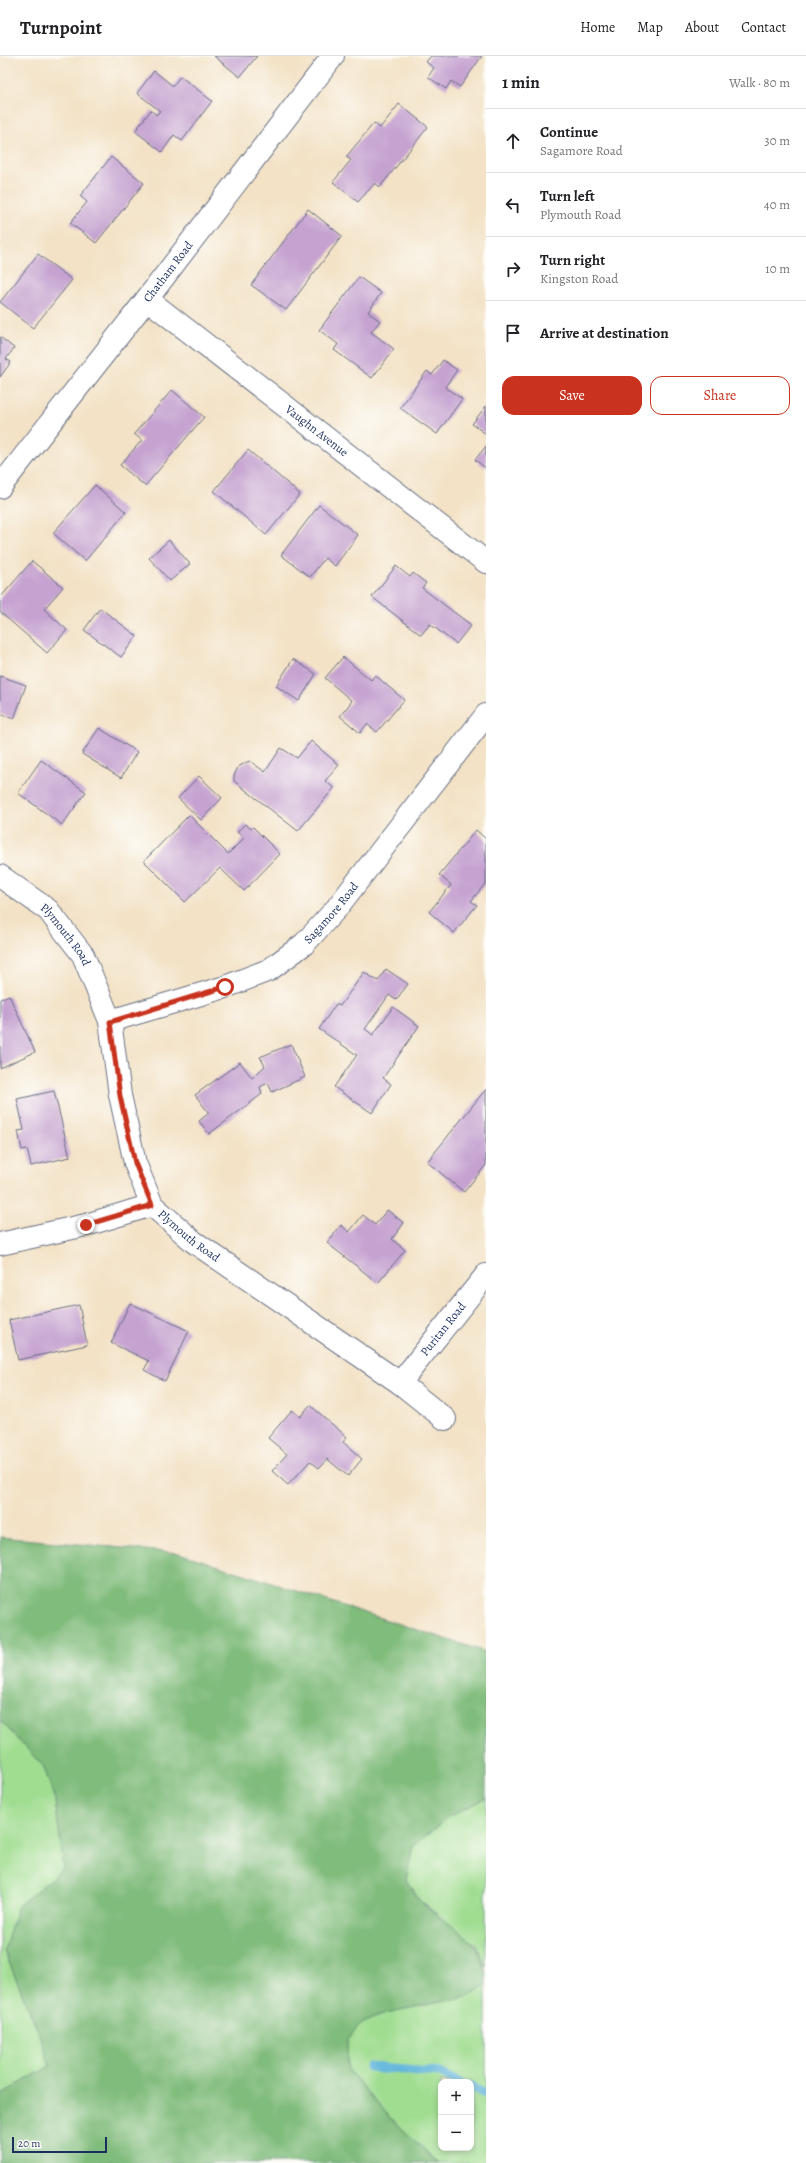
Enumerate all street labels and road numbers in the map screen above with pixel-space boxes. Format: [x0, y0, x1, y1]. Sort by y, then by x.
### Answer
street label: Chatham Road [139, 237, 197, 306]
street label: Vaughn Avenue [281, 401, 352, 460]
street label: Sagamore Road [300, 878, 362, 947]
street label: Plymouth Road [37, 899, 95, 968]
street label: Plymouth Road [155, 1206, 224, 1266]
street label: Puritan Road [417, 1298, 470, 1359]

